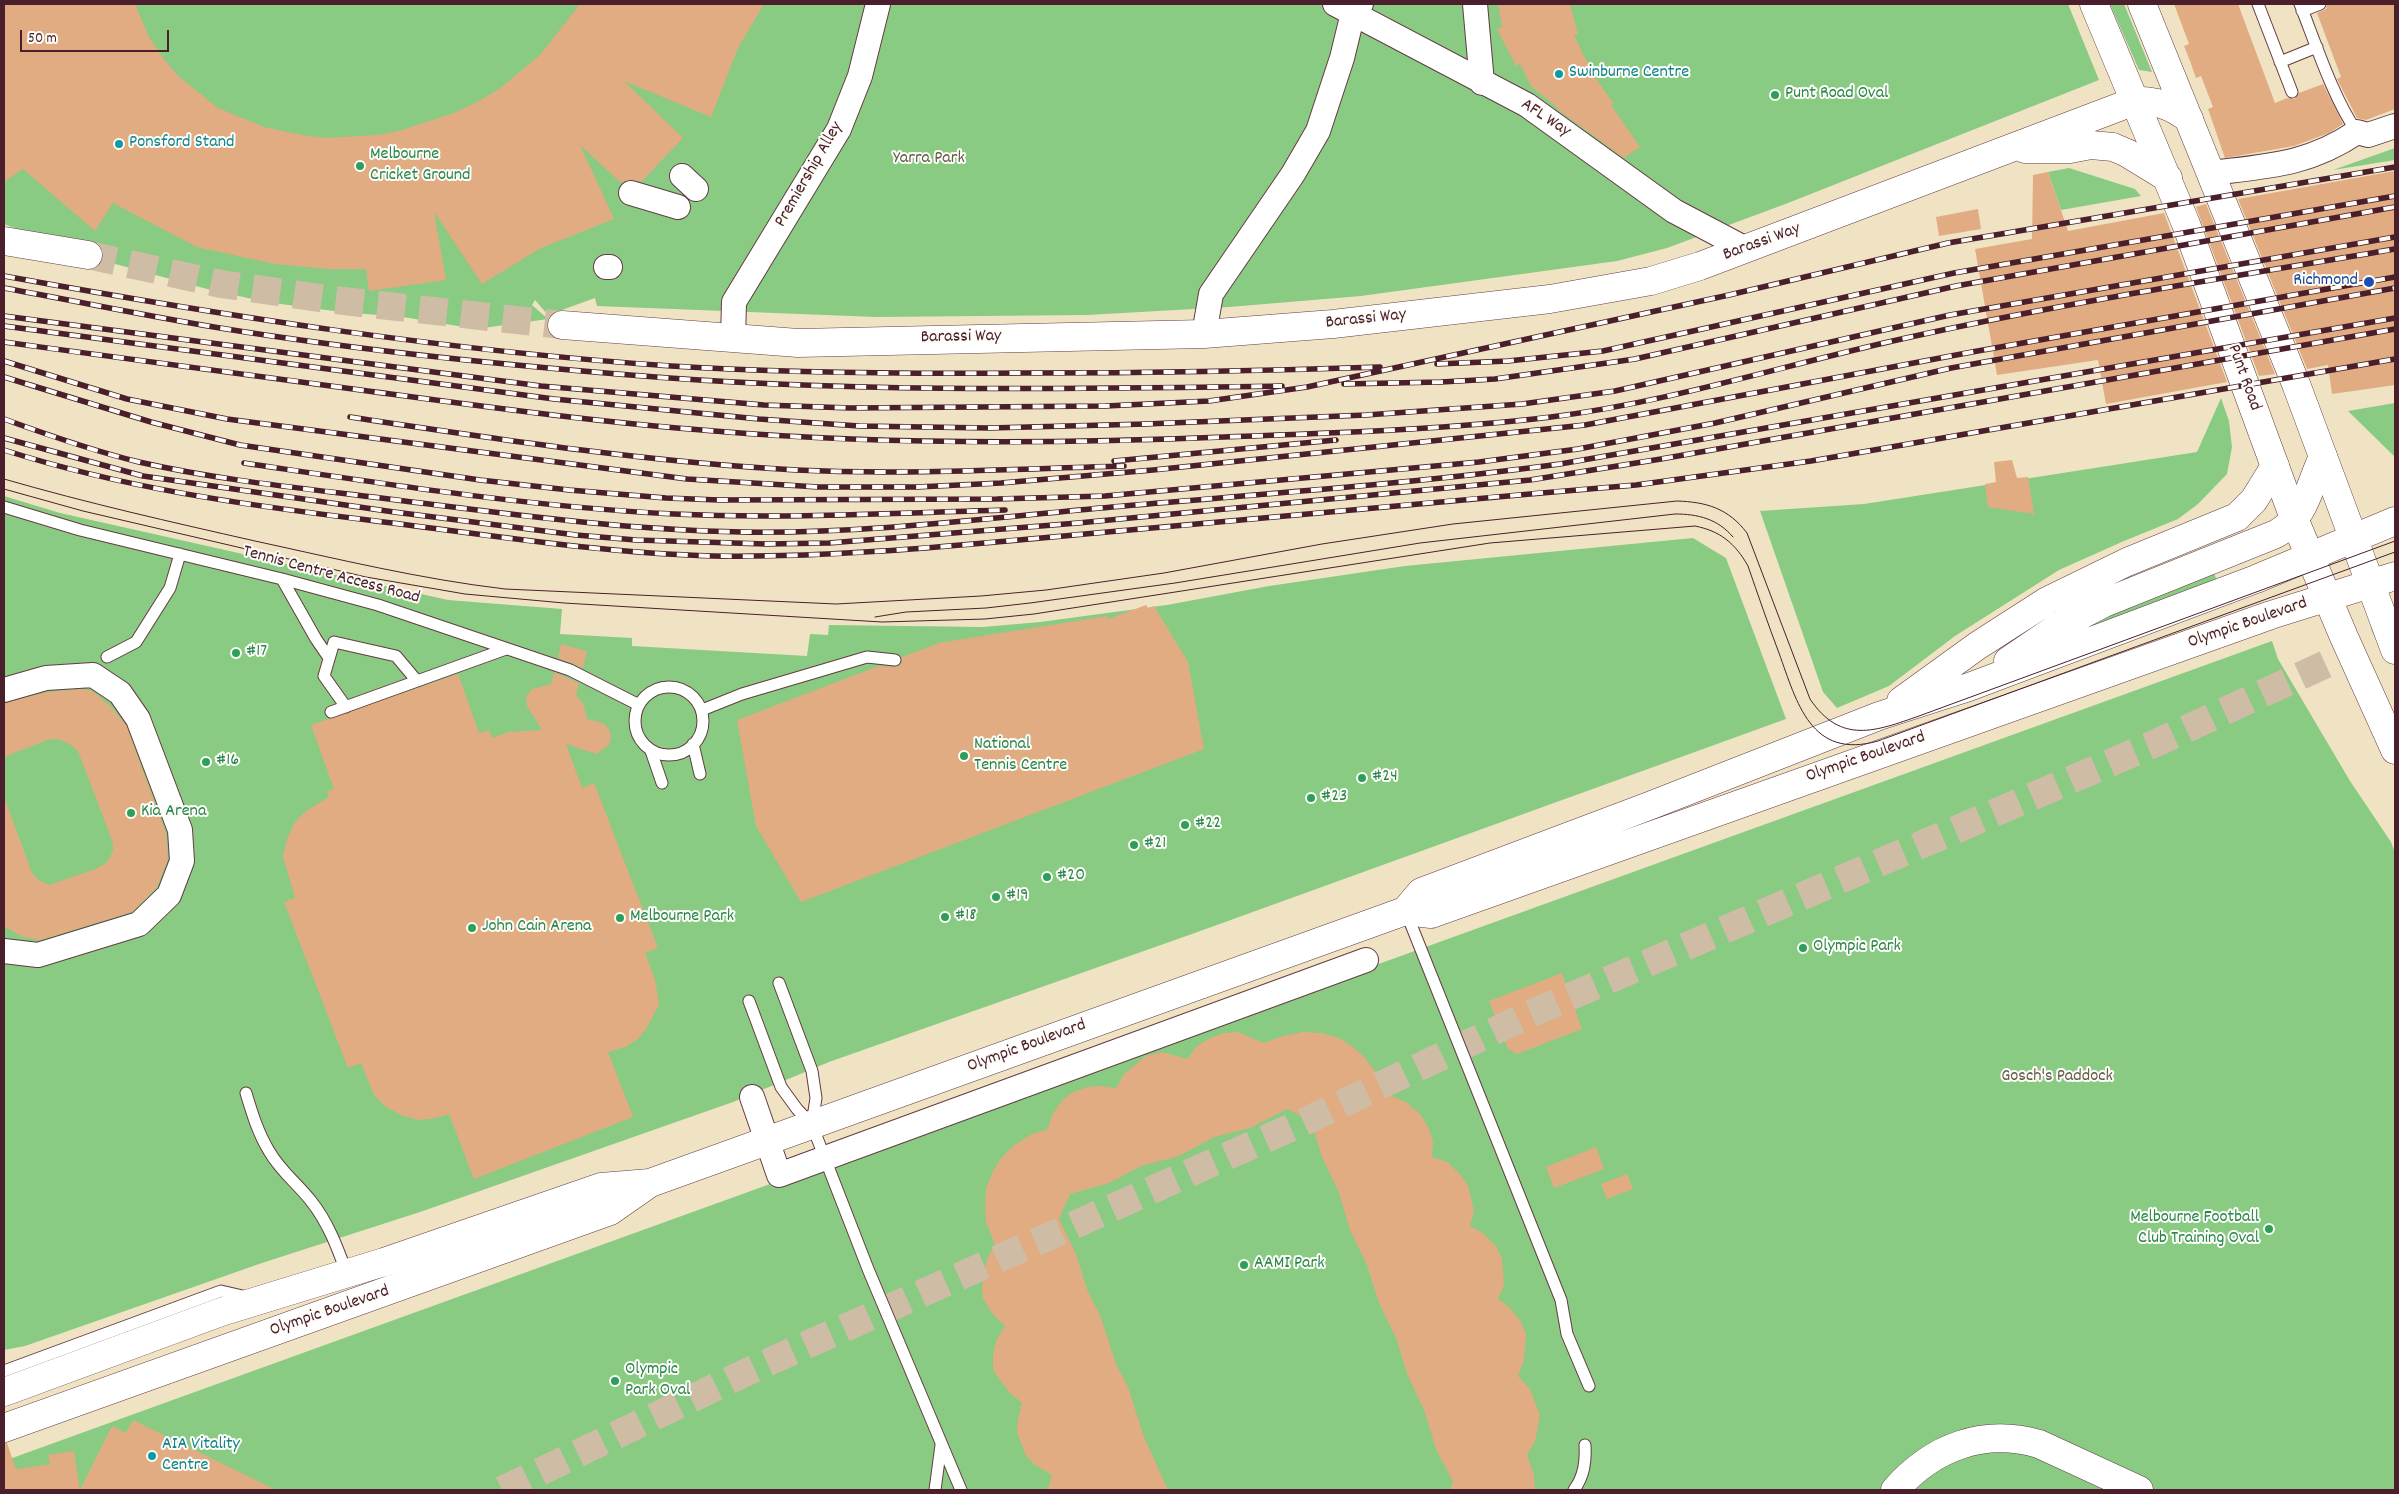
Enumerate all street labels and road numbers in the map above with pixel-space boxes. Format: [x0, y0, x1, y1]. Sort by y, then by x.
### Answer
street label: AFL Way [1516, 95, 1574, 143]
street label: Premiership Alley [771, 118, 849, 232]
street label: Barassi Way [1720, 219, 1804, 267]
street label: Barassi Way [1325, 305, 1407, 335]
street label: Barassi Way [920, 326, 1002, 350]
street label: Punt Road [2221, 342, 2265, 414]
street label: Tennis Centre Access Road [240, 542, 422, 610]
street label: Olympic Boulevard [2185, 593, 2311, 655]
street label: Olympic Boulevard [1803, 727, 1929, 789]
street label: Olympic Boulevard [965, 1016, 1089, 1078]
street label: Olympic Boulevard [267, 1281, 393, 1343]

